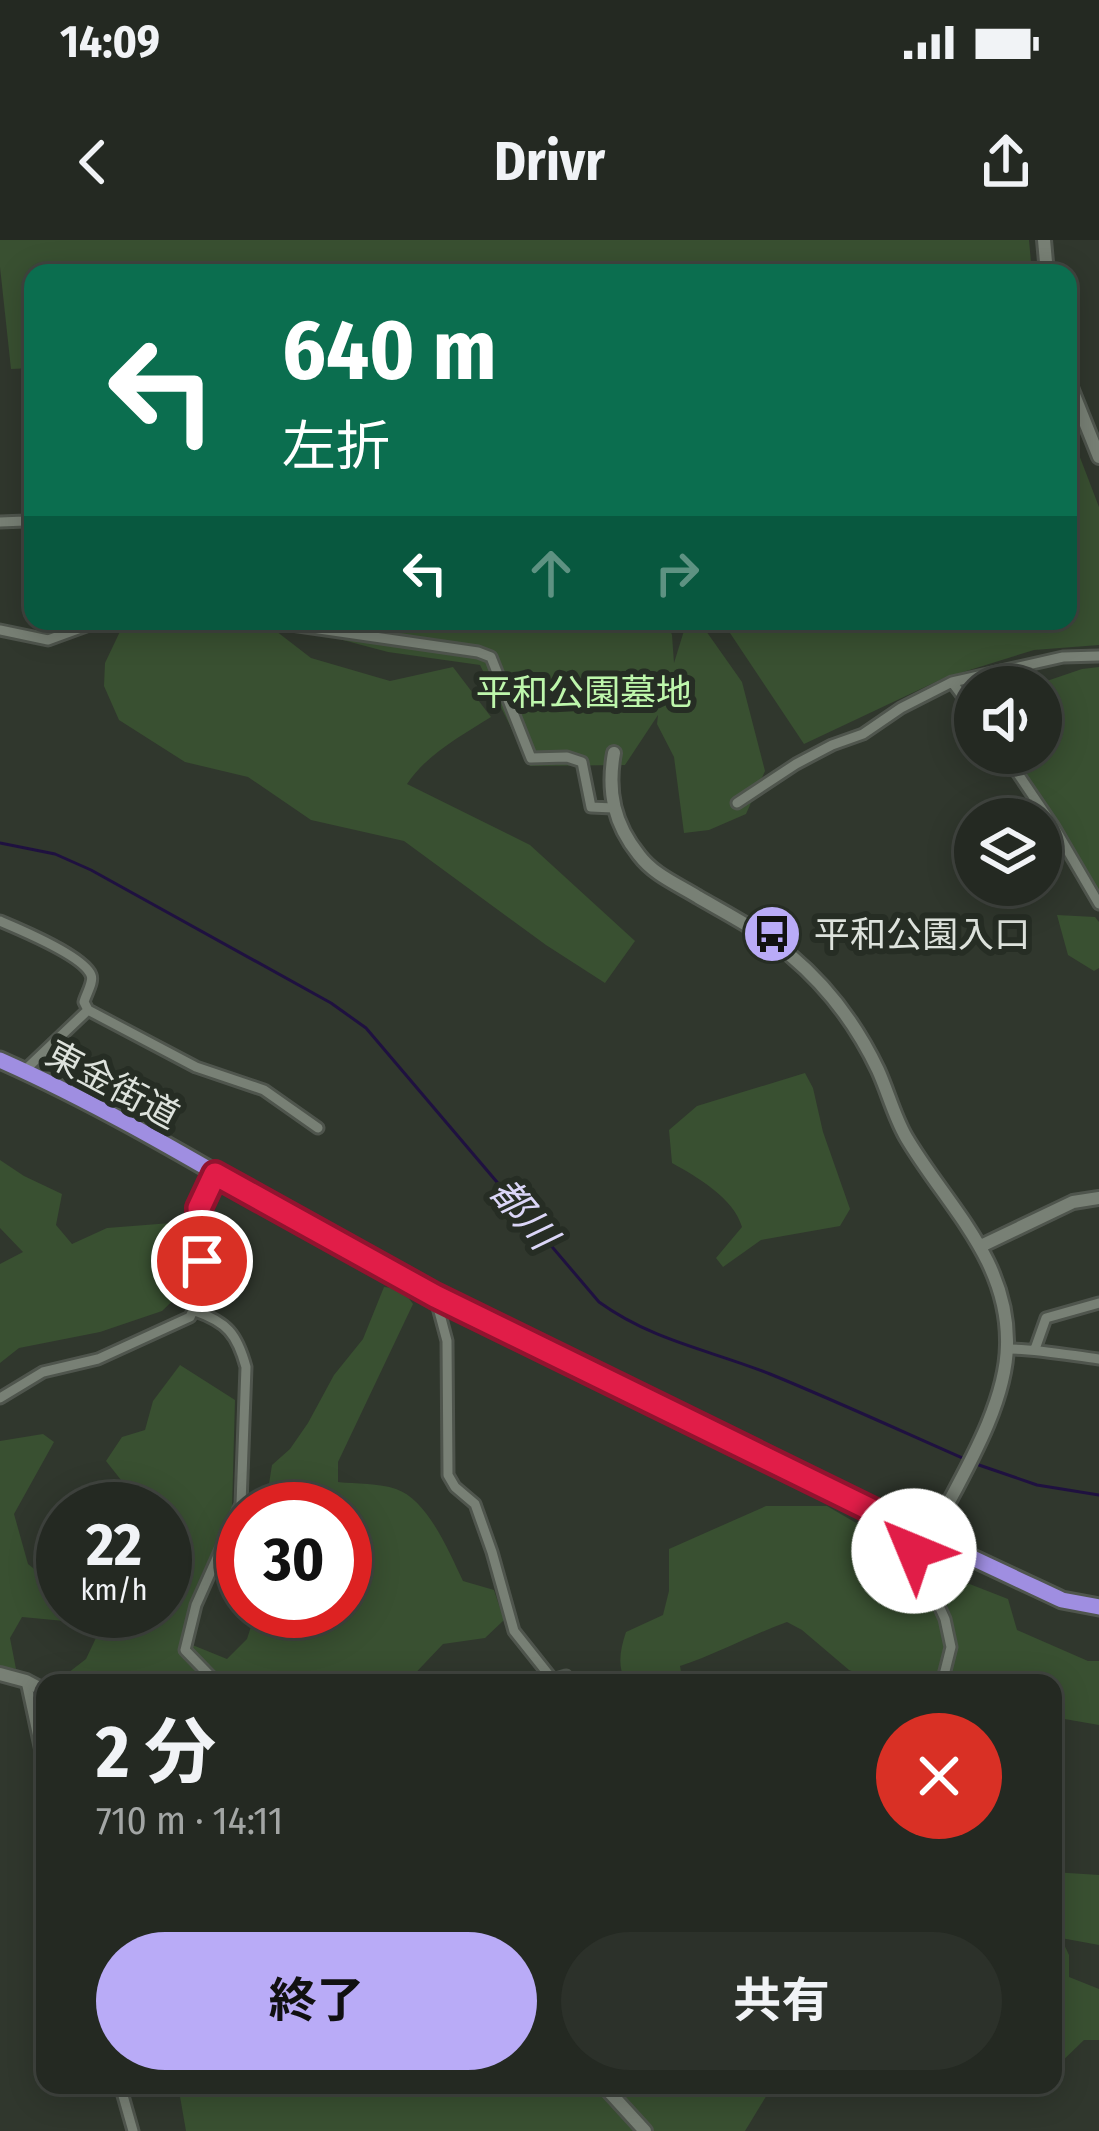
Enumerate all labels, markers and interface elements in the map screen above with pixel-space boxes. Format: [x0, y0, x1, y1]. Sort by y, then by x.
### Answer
text: 14:09 [60, 15, 160, 69]
icon: back [60, 129, 126, 195]
icon: share [973, 129, 1039, 195]
text: Drivr [494, 130, 605, 194]
text: 640 m [282, 300, 497, 401]
icon: left [84, 312, 240, 468]
text: 左折 [282, 415, 390, 479]
icon: left [392, 540, 458, 606]
icon: ahead [518, 540, 584, 606]
icon: right [644, 540, 710, 606]
map controls [954, 666, 1062, 906]
button: sound [954, 666, 1062, 774]
park label: 平和公園墓地 [476, 671, 692, 715]
button: layers [954, 798, 1062, 906]
bus stop icon: 平和公園入口 [741, 903, 803, 965]
place label: 平和公園入口 [814, 913, 1030, 957]
street label: 東金街道 [39, 1032, 186, 1138]
water label: 都川 [481, 1169, 568, 1261]
pin [151, 1210, 253, 1312]
icon: arrive [169, 1228, 235, 1294]
speed limit sign: 30 [216, 1482, 372, 1638]
position arrow [851, 1488, 977, 1614]
text: 22 [86, 1509, 142, 1581]
text: km/h [81, 1572, 147, 1608]
text: 2 分 [96, 1710, 216, 1796]
button: close [876, 1713, 1002, 1839]
text: 710 m · 14:11 [96, 1798, 283, 1844]
button: 終了 [96, 1932, 537, 2070]
button: 共有 [561, 1932, 1002, 2070]

